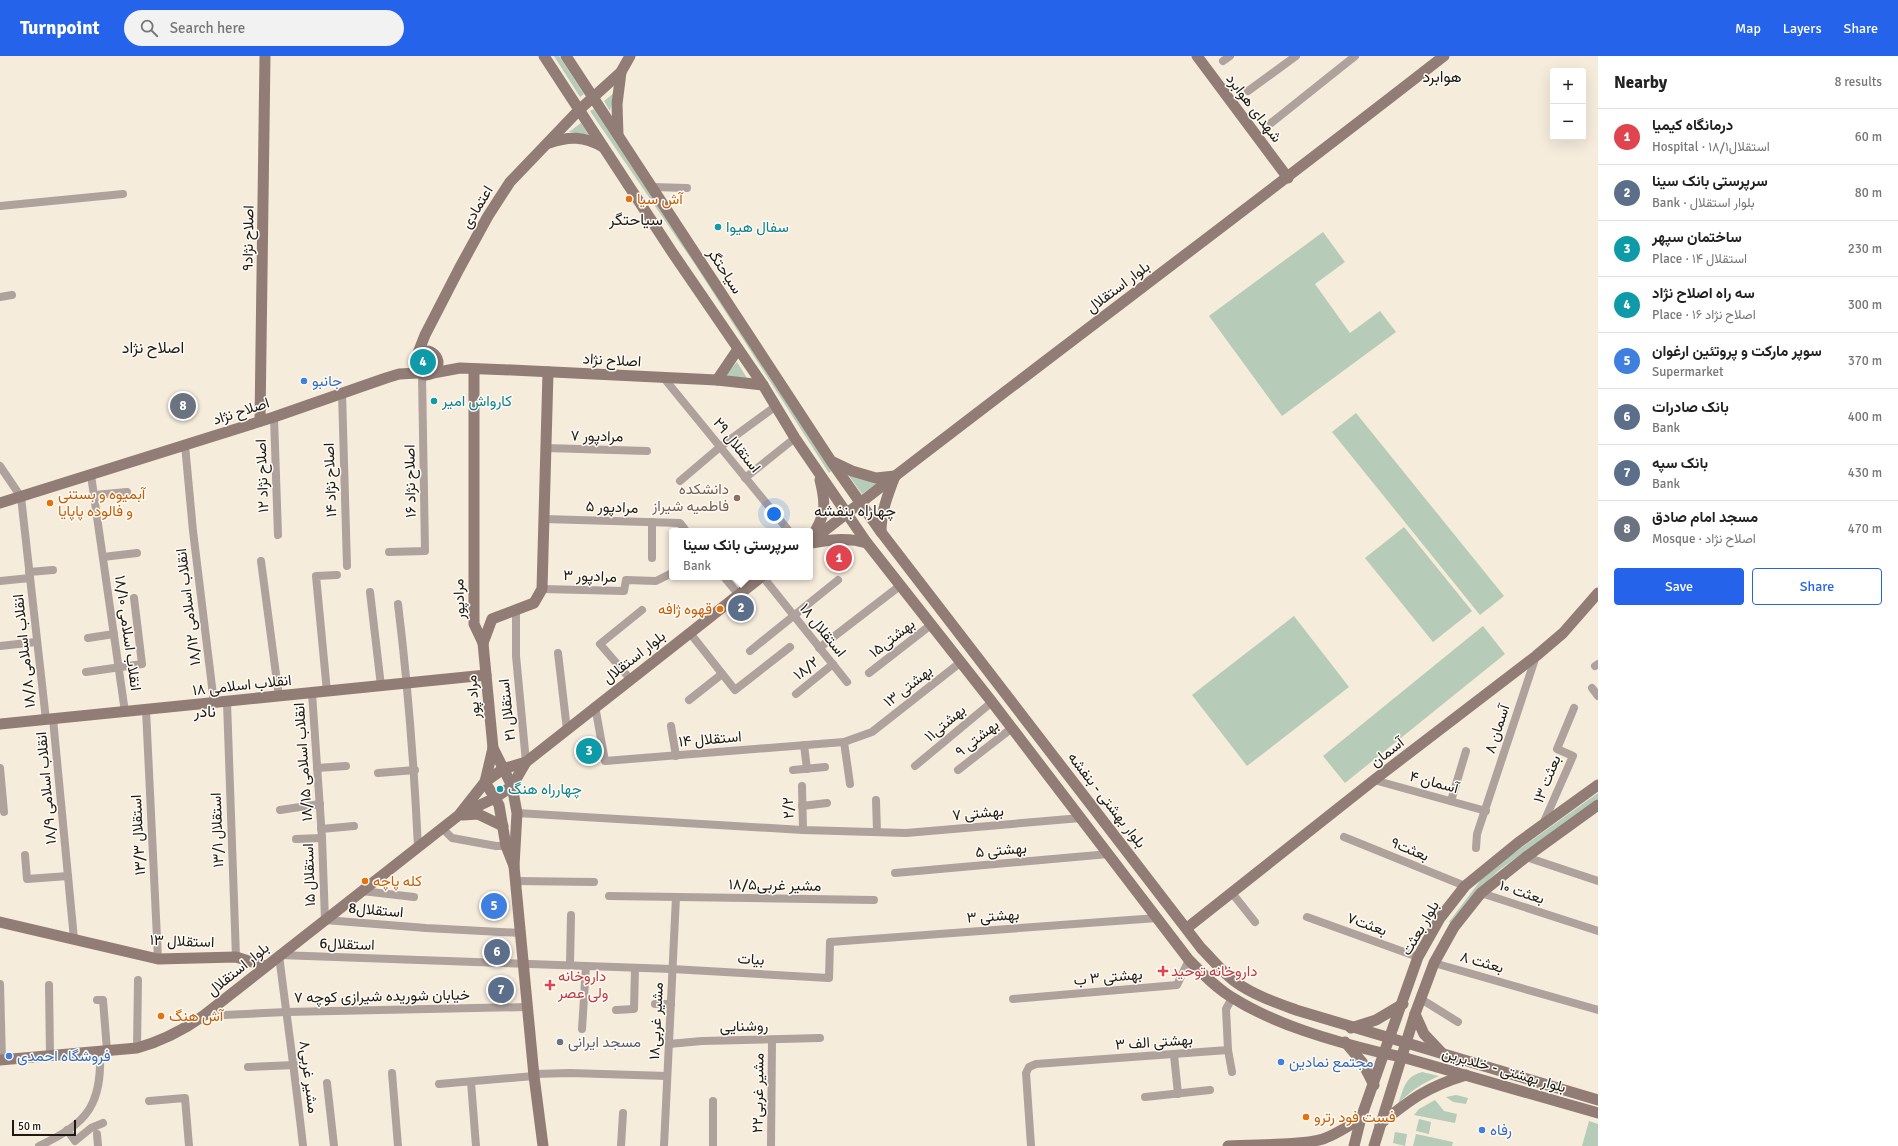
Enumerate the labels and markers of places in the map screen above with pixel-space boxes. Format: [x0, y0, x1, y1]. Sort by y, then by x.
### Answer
place label: آش سیا [637, 190, 684, 209]
marker: آش سیا [624, 194, 634, 204]
place label: سفال هیوا [726, 218, 789, 236]
marker: سفال هیوا [713, 222, 723, 232]
pin: 4 [410, 347, 436, 377]
place label: جانبو [312, 372, 342, 390]
marker: جانبو [299, 376, 309, 386]
pin: 8 [170, 391, 196, 421]
place label: کارواش امیر [441, 392, 512, 411]
marker: کارواش امیر [429, 396, 439, 406]
place label: دانشکده فاطمیه شیراز [651, 480, 729, 515]
place label: آبمیوه و بستنی و فالوده پاپایا [58, 485, 147, 521]
marker: دانشکده فاطمیه شیراز [732, 493, 742, 503]
marker: آبمیوه و بستنی و فالوده پاپایا [45, 498, 55, 508]
pin: 1 [826, 543, 852, 573]
pin: 2 [728, 593, 754, 623]
place label: قهوه ژافه [658, 600, 712, 618]
marker: قهوه ژافه [715, 604, 725, 614]
pin: 3 [576, 736, 602, 766]
place label: چهارراه هنگ [508, 780, 582, 799]
marker: چهارراه هنگ [495, 784, 505, 794]
place label: کله پاچه [373, 872, 422, 891]
marker: کله پاچه [360, 876, 370, 886]
pin: 5 [481, 891, 507, 921]
pin: 6 [484, 937, 510, 967]
place label: داروخانه توحید [1171, 962, 1257, 980]
marker: داروخانه توحید [1158, 966, 1168, 976]
place label: داروخانه ولی عصر [557, 967, 609, 1003]
pin: 7 [488, 975, 514, 1005]
marker: داروخانه ولی عصر [545, 980, 555, 990]
place label: آش هنگ [169, 1007, 225, 1026]
marker: آش هنگ [156, 1011, 166, 1021]
place label: مسجد ایرانی [568, 1033, 641, 1052]
marker: مسجد ایرانی [555, 1037, 565, 1047]
place label: فروشگاه احمدی [17, 1047, 111, 1066]
marker: فروشگاه احمدی [4, 1051, 14, 1061]
place label: مجتمع نمادین [1289, 1053, 1374, 1073]
marker: مجتمع نمادین [1276, 1057, 1286, 1067]
place label: فست فود رترو [1314, 1108, 1396, 1126]
marker: فست فود رترو [1301, 1112, 1311, 1122]
place label: رفاه [1490, 1121, 1512, 1139]
marker: رفاه [1477, 1125, 1487, 1135]

